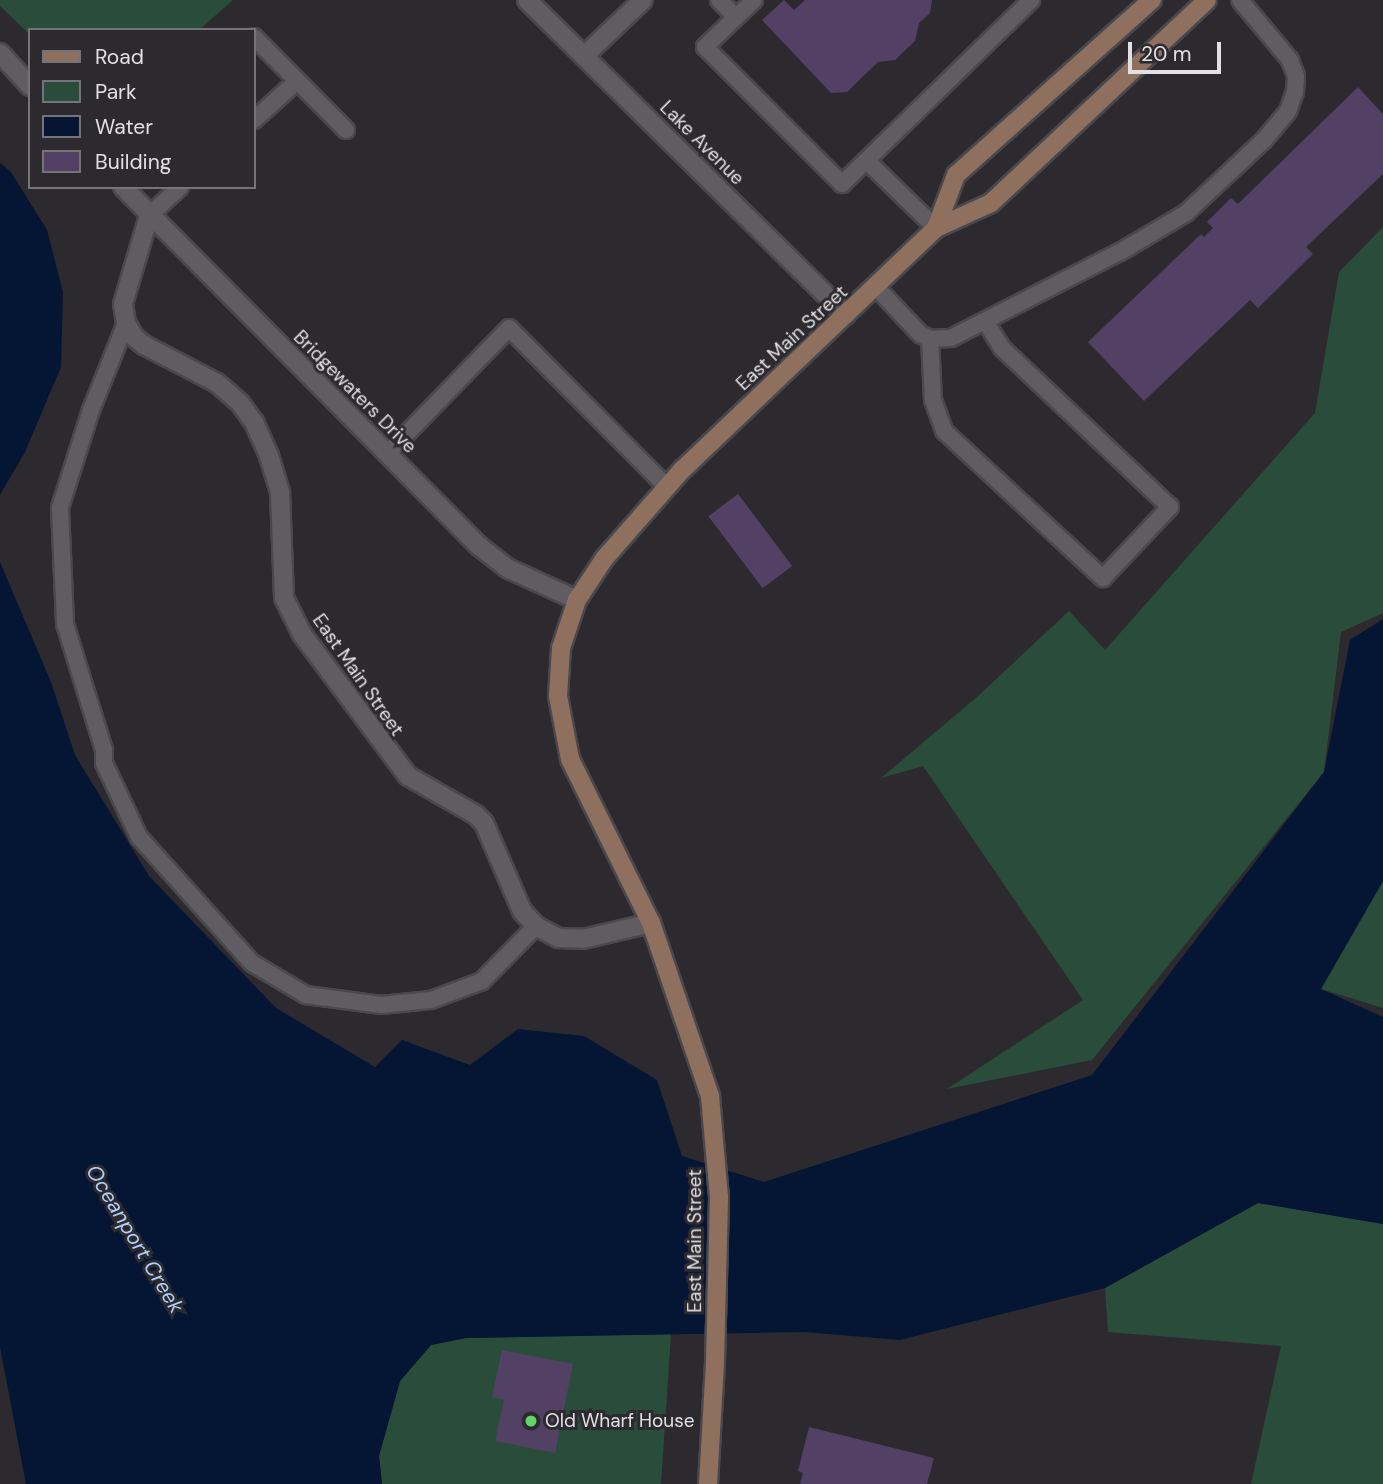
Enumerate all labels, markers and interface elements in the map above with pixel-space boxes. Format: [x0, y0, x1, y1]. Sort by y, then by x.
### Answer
legend [28, 28, 256, 189]
scale bar [1131, 28, 1224, 72]
text: 20 m [1141, 40, 1192, 68]
text: Road [95, 43, 144, 71]
text: Park [95, 78, 136, 106]
street label: Lake Avenue [655, 96, 749, 190]
text: Water [95, 113, 153, 141]
text: Building [95, 148, 171, 176]
street label: East Main Street [732, 281, 852, 395]
street label: Bridgewaters Drive [289, 326, 421, 458]
street label: East Main Street [308, 610, 408, 740]
water label: Oceanport Creek [81, 1160, 189, 1318]
street label: East Main Street [684, 1169, 706, 1313]
place label: Old Wharf House [545, 1410, 695, 1432]
marker: Old Wharf House [523, 1413, 539, 1429]

